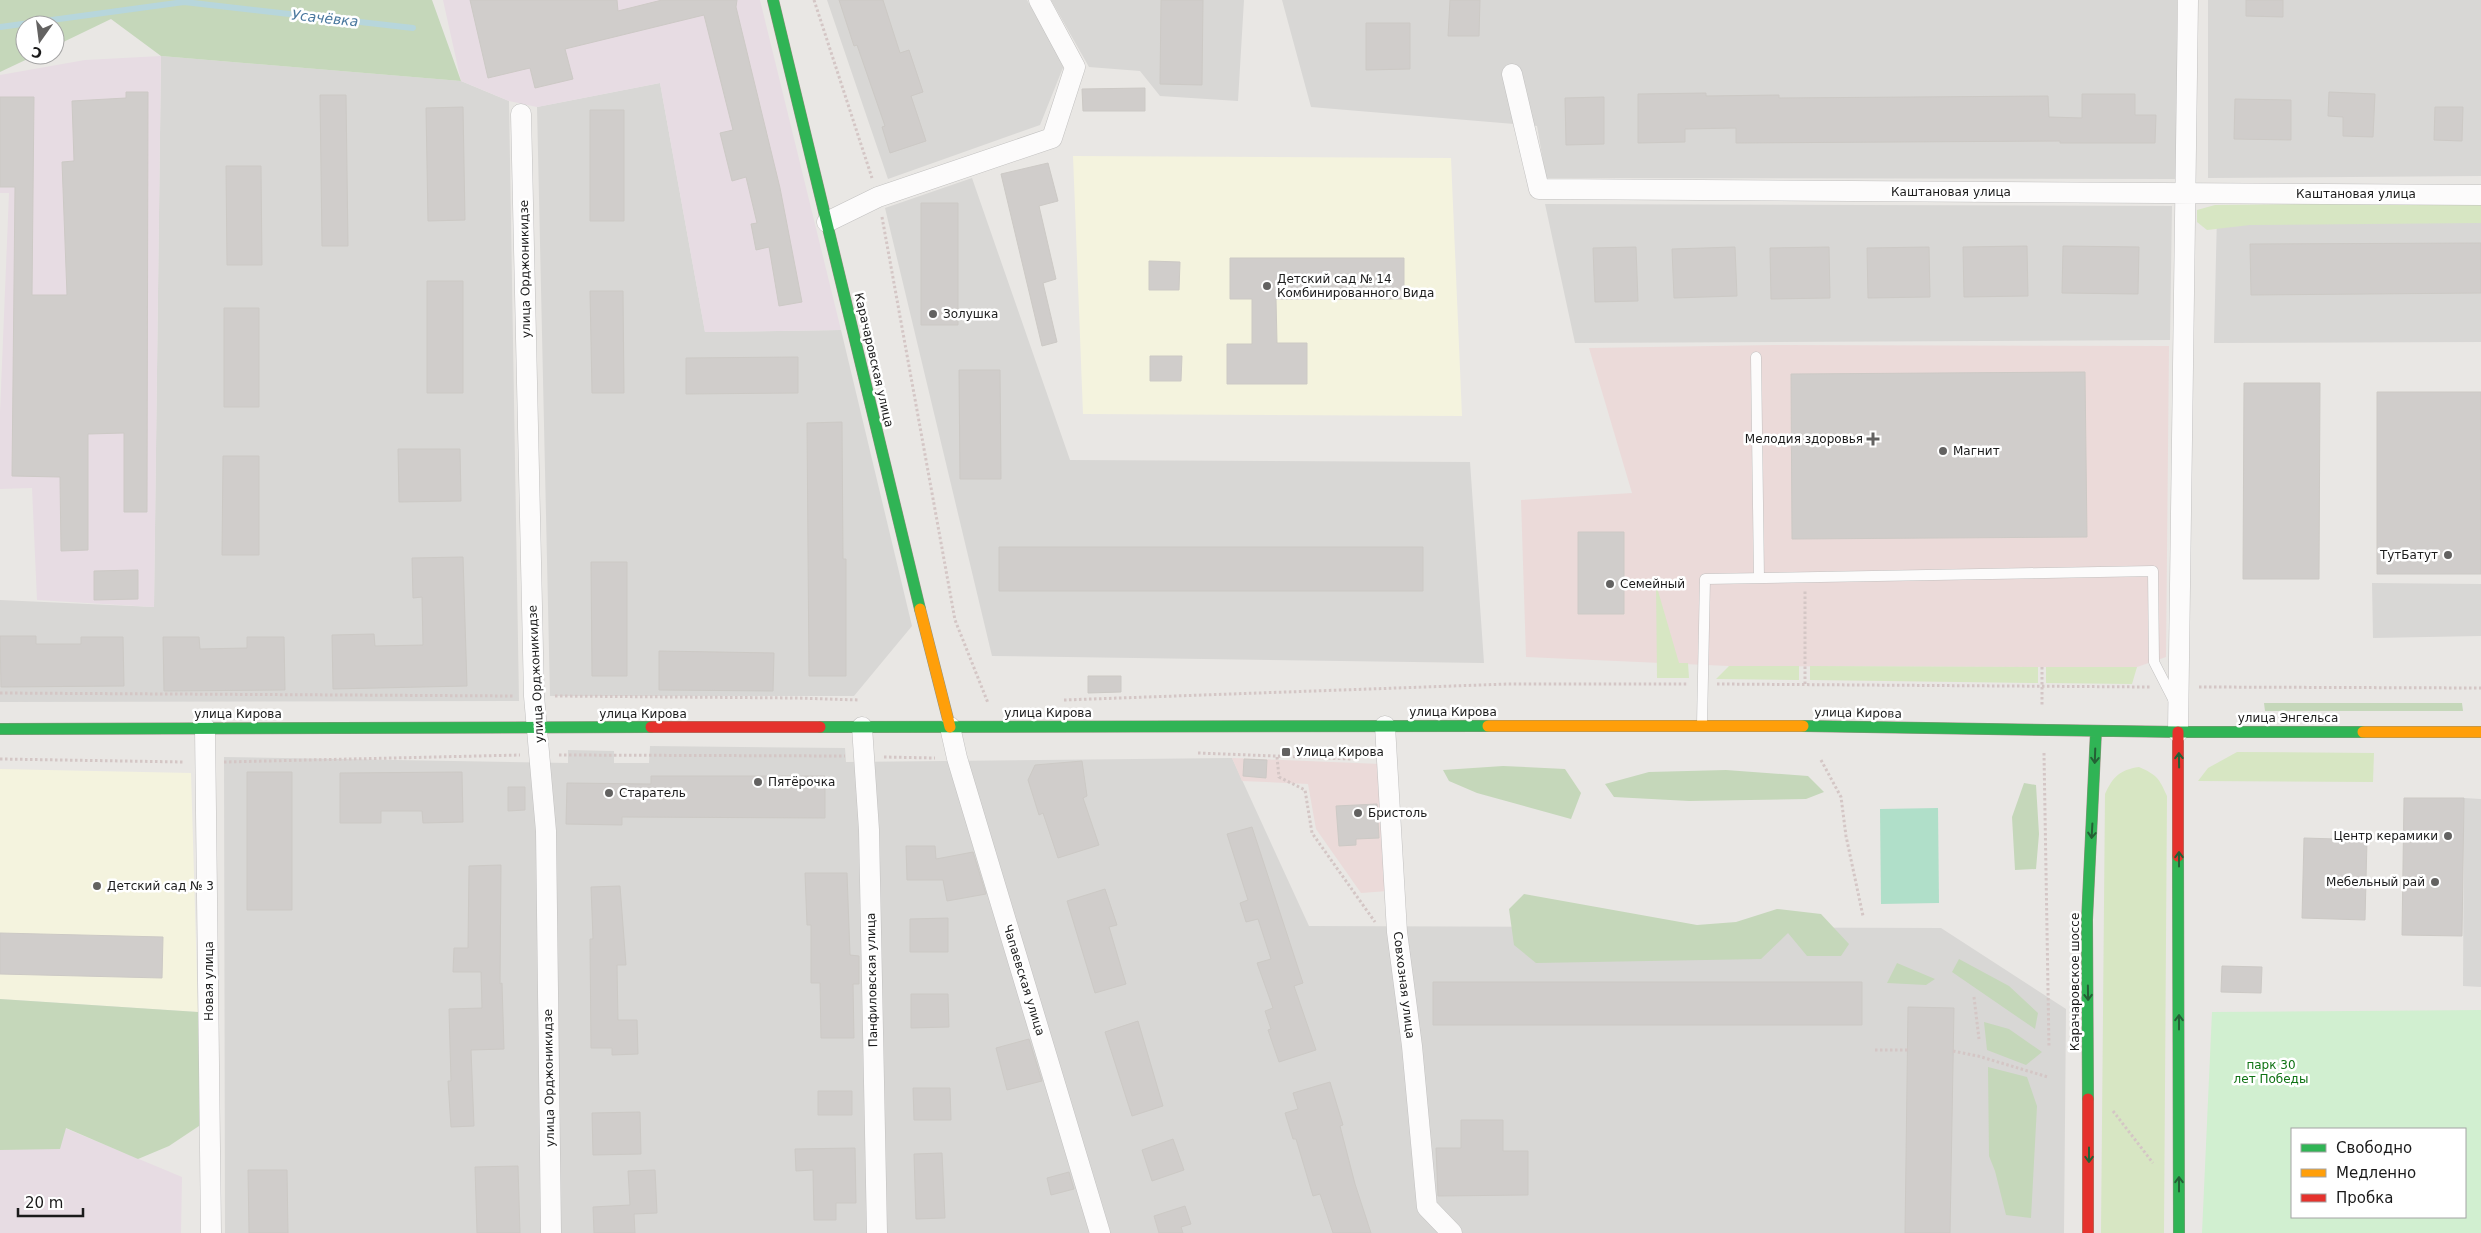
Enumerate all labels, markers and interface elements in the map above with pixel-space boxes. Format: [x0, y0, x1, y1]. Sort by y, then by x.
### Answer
water label: Усачёвка [291, 7, 359, 29]
north arrow [15, 15, 65, 65]
text: С [30, 44, 44, 62]
street label: Каштановая улица [1891, 185, 2011, 199]
street label: Каштановая улица [2296, 187, 2416, 201]
street label: улица Орджоникидзе [517, 200, 533, 338]
place label: Детский сад № 14 Комбинированного Вида [1277, 272, 1434, 300]
marker: Детский сад № 14 Комбинированного Вида [1261, 280, 1273, 292]
street label: Карачаровская улица [852, 291, 896, 429]
place label: Золушка [943, 307, 998, 321]
marker: Золушка [927, 308, 939, 320]
place label: Мелодия здоровья [1745, 432, 1863, 446]
marker: Мелодия здоровья [1867, 433, 1879, 445]
place label: Магнит [1953, 444, 2000, 458]
marker: Магнит [1937, 445, 1949, 457]
place label: ТутБатут [2379, 548, 2438, 562]
marker: ТутБатут [2442, 549, 2454, 561]
place label: Семейный [1620, 577, 1685, 591]
marker: Семейный [1604, 578, 1616, 590]
street label: улица Орджоникидзе [525, 605, 547, 743]
street label: улица Кирова [1409, 705, 1497, 719]
street label: улица Кирова [1814, 705, 1902, 721]
street label: улица Кирова [1004, 706, 1092, 720]
street label: улица Кирова [194, 707, 282, 721]
street label: улица Кирова [599, 707, 687, 721]
street label: улица Энгельса [2238, 711, 2338, 725]
place label: Улица Кирова [1296, 745, 1384, 759]
marker: Улица Кирова [1280, 746, 1292, 758]
one-way arrow [2090, 748, 2100, 764]
one-way arrow [2174, 752, 2184, 768]
place label: Пятёрочка [768, 775, 835, 789]
marker: Пятёрочка [752, 776, 764, 788]
place label: Старатель [619, 786, 686, 800]
marker: Старатель [603, 787, 615, 799]
place label: Бристоль [1368, 806, 1427, 820]
marker: Бристоль [1352, 807, 1364, 819]
one-way arrow [2087, 822, 2096, 838]
place label: Центр керамики [2334, 829, 2438, 843]
marker: Центр керамики [2442, 830, 2454, 842]
one-way arrow [2174, 852, 2184, 868]
place label: Мебельный рай [2326, 875, 2425, 889]
marker: Мебельный рай [2429, 876, 2441, 888]
place label: Детский сад № 3 [107, 879, 214, 893]
marker: Детский сад № 3 [91, 880, 103, 892]
street label: Панфиловская улица [864, 913, 880, 1047]
street label: Карачаровское шоссе [2068, 913, 2082, 1051]
street label: Чапаевская улица [1000, 923, 1048, 1037]
street label: Совхозная улица [1390, 931, 1418, 1039]
street label: Новая улица [202, 941, 216, 1021]
one-way arrow [2083, 984, 2093, 1001]
street label: улица Орджоникидзе [541, 1009, 557, 1147]
one-way arrow [2174, 1014, 2184, 1030]
park label: парк 30 лет Победы [2234, 1058, 2308, 1086]
legend [2291, 1128, 2466, 1218]
text: Свободно [2336, 1139, 2412, 1157]
one-way arrow [2084, 1147, 2094, 1163]
text: Медленно [2336, 1164, 2416, 1182]
one-way arrow [2174, 1177, 2184, 1193]
scale bar [18, 1186, 82, 1218]
text: Пробка [2336, 1189, 2393, 1207]
text: 20 m [25, 1194, 63, 1212]

